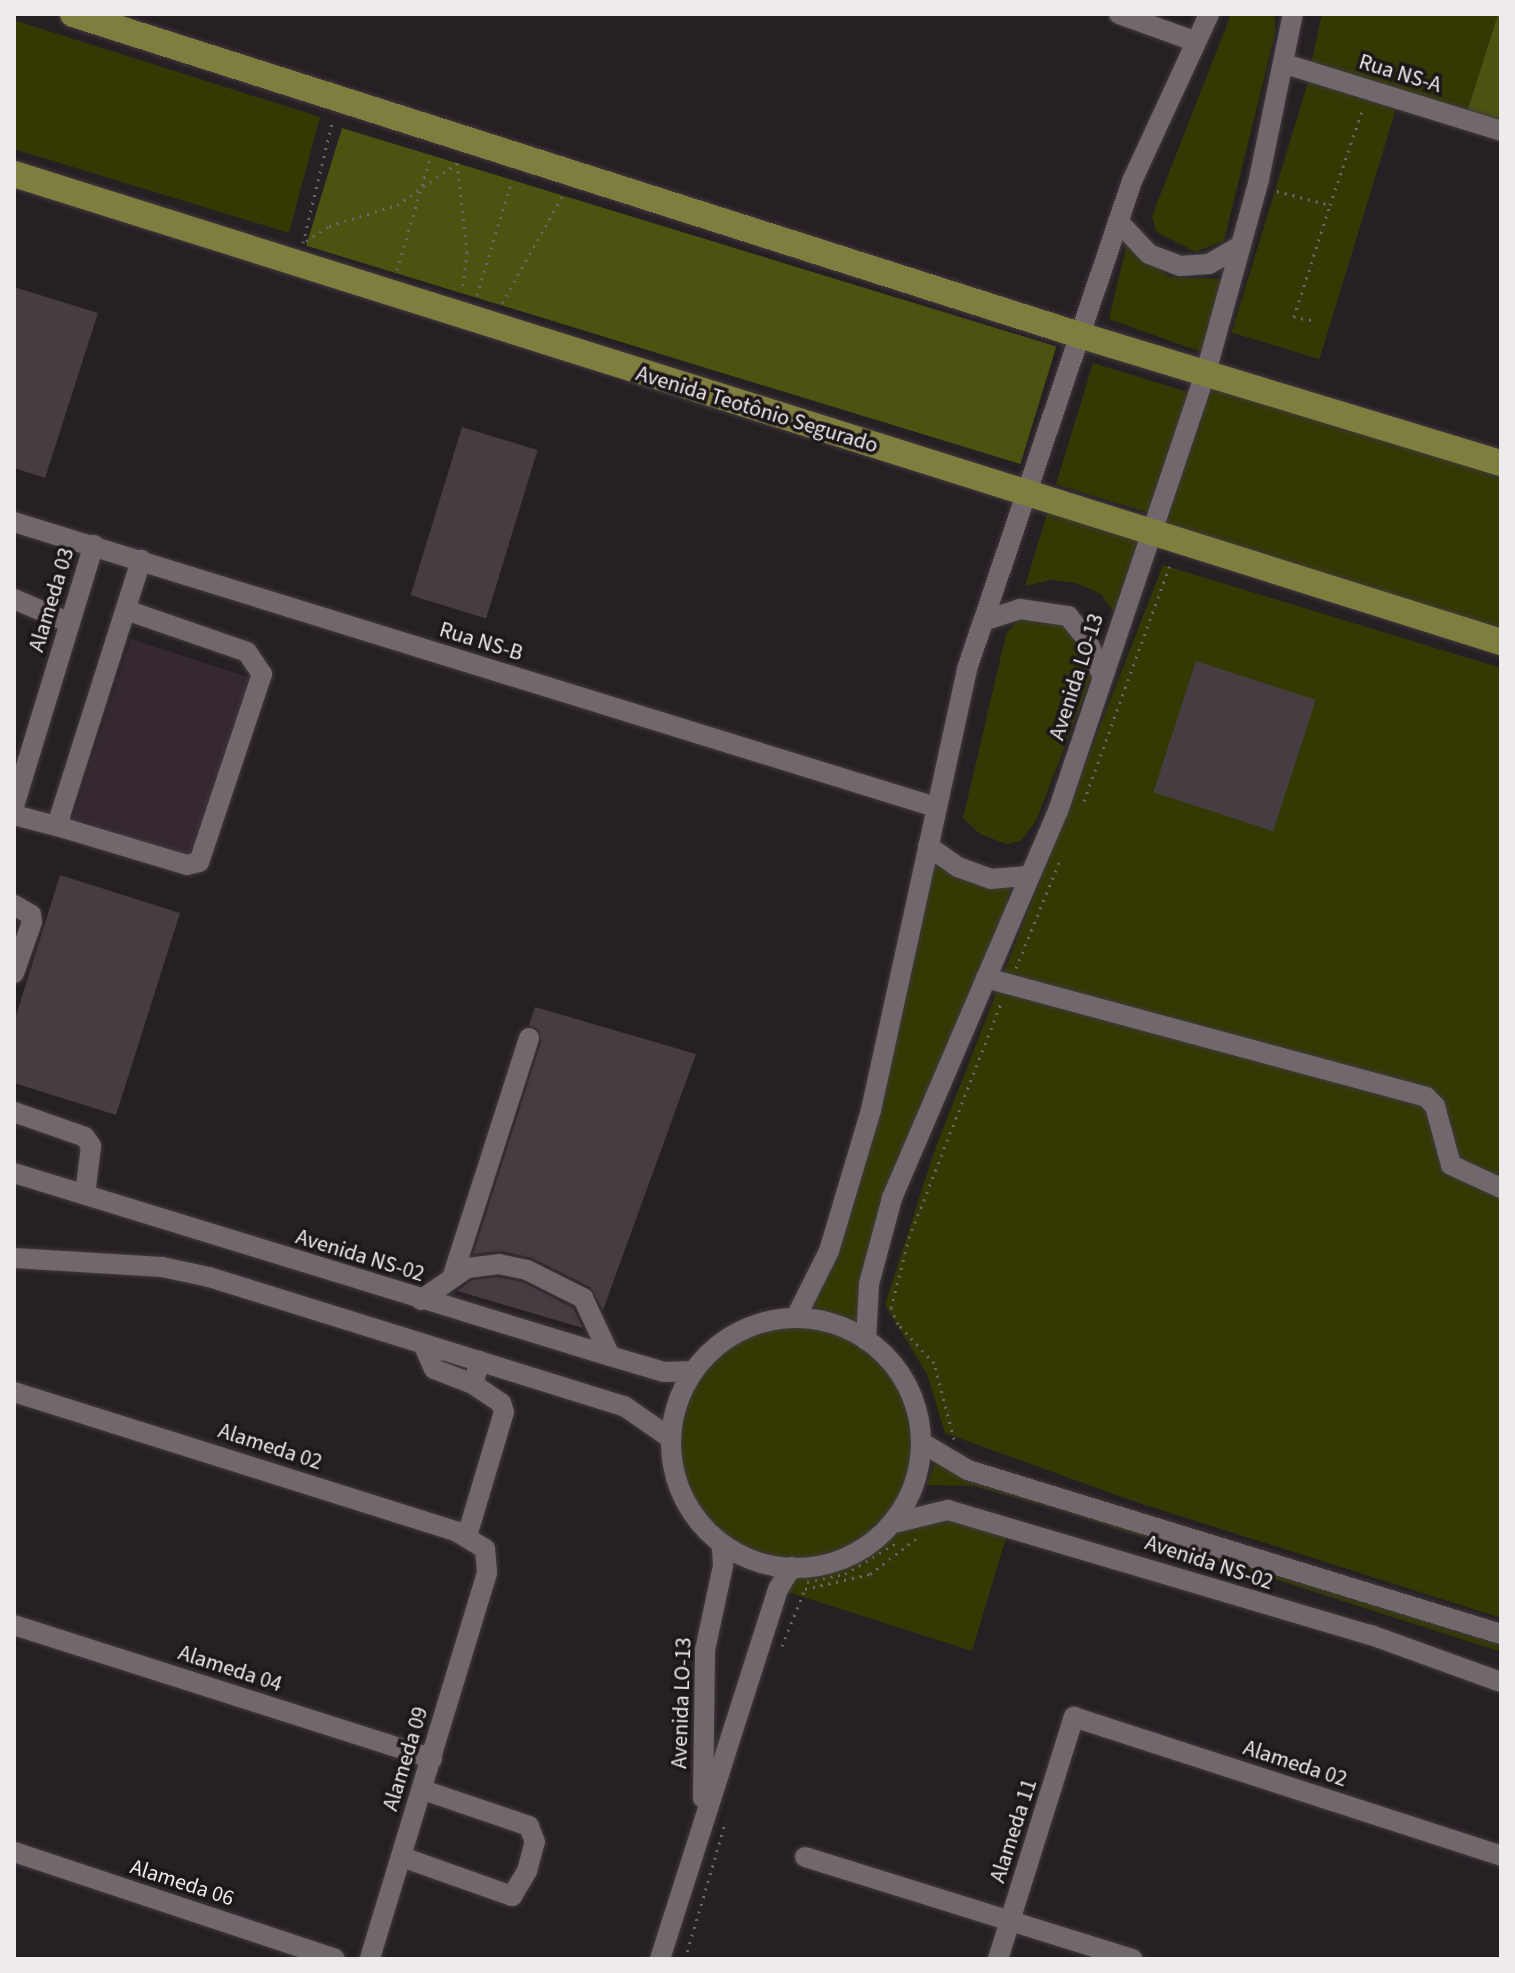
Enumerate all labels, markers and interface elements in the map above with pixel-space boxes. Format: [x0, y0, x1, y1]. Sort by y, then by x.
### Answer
street label: Rua NS-A [1355, 49, 1445, 99]
street label: Avenida Teotônio Segurado [633, 361, 881, 459]
street label: Alameda 03 [24, 545, 80, 655]
street label: Avenida LO-13 [1044, 610, 1110, 744]
street label: Rua NS-B [436, 617, 526, 667]
street label: Avenida NS-02 [293, 1224, 427, 1288]
street label: Alameda 02 [215, 1418, 325, 1476]
street label: Avenida NS-02 [1142, 1530, 1276, 1596]
street label: Avenida LO-13 [667, 1637, 697, 1769]
street label: Alameda 04 [175, 1640, 285, 1698]
street label: Alameda 09 [378, 1704, 434, 1814]
street label: Alameda 02 [1240, 1735, 1350, 1793]
street label: Alameda 11 [985, 1776, 1043, 1886]
street label: Alameda 06 [127, 1854, 237, 1912]

